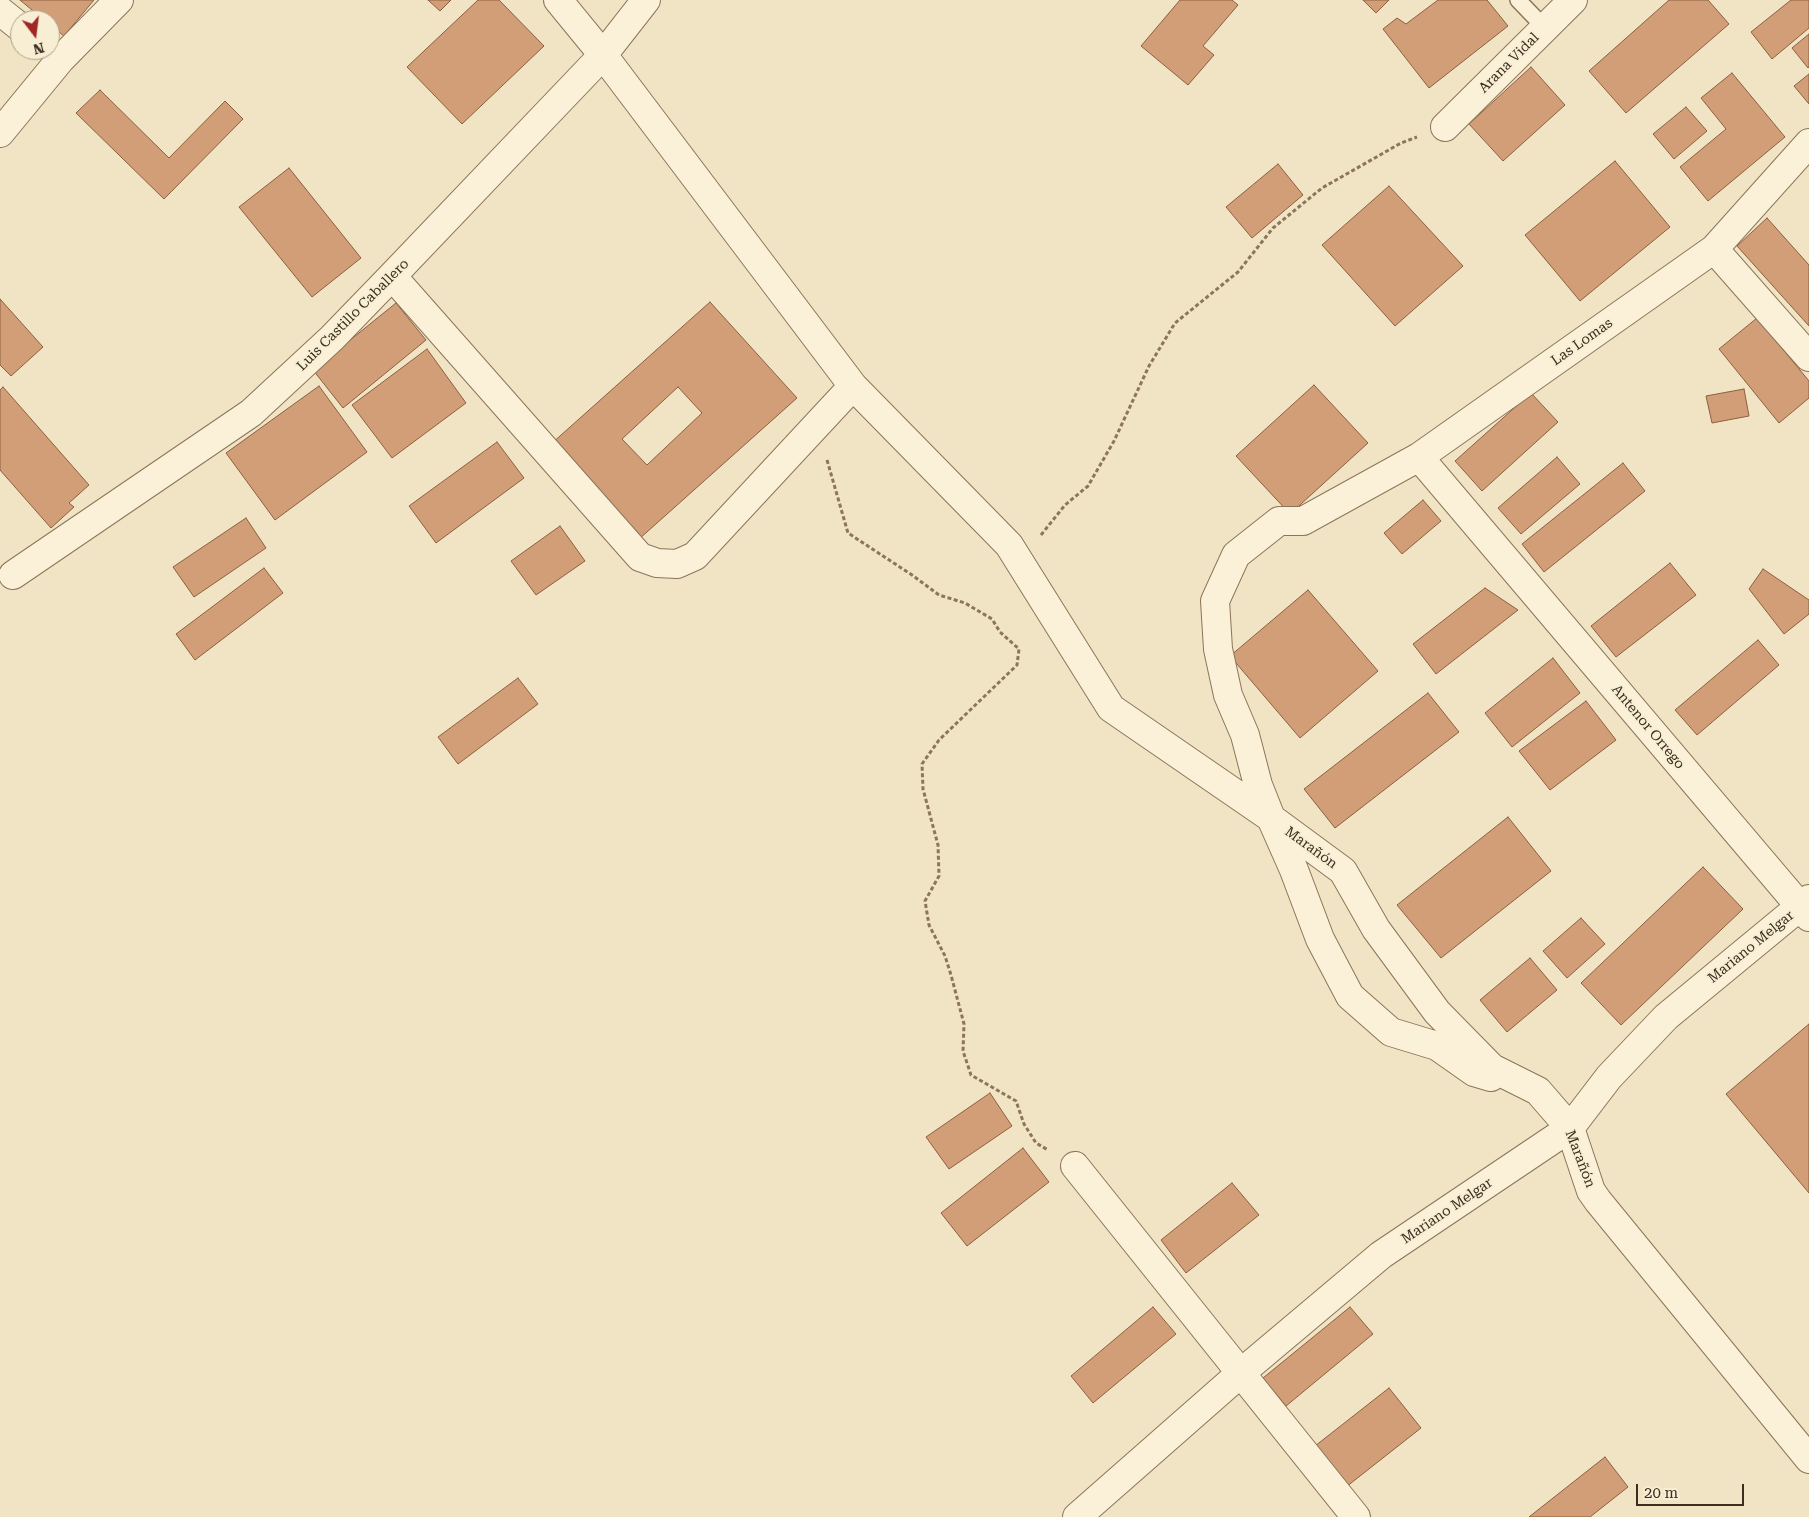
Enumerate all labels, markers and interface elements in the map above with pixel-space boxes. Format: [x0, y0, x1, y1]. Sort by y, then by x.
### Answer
north arrow [10, 10, 60, 60]
street label: Arana Vidal [1475, 29, 1543, 97]
text: N [31, 39, 46, 58]
street label: Luis Castillo Caballero [293, 255, 413, 375]
street label: Las Lomas [1548, 315, 1616, 369]
street label: Antenor Orrego [1608, 681, 1688, 773]
street label: Marañón [1282, 823, 1340, 873]
street label: Mariano Melgar [1705, 907, 1797, 987]
street label: Marañón [1561, 1128, 1599, 1190]
street label: Mariano Melgar [1398, 1174, 1496, 1248]
scale bar [1639, 1474, 1746, 1506]
text: 20 m [1644, 1484, 1678, 1502]

